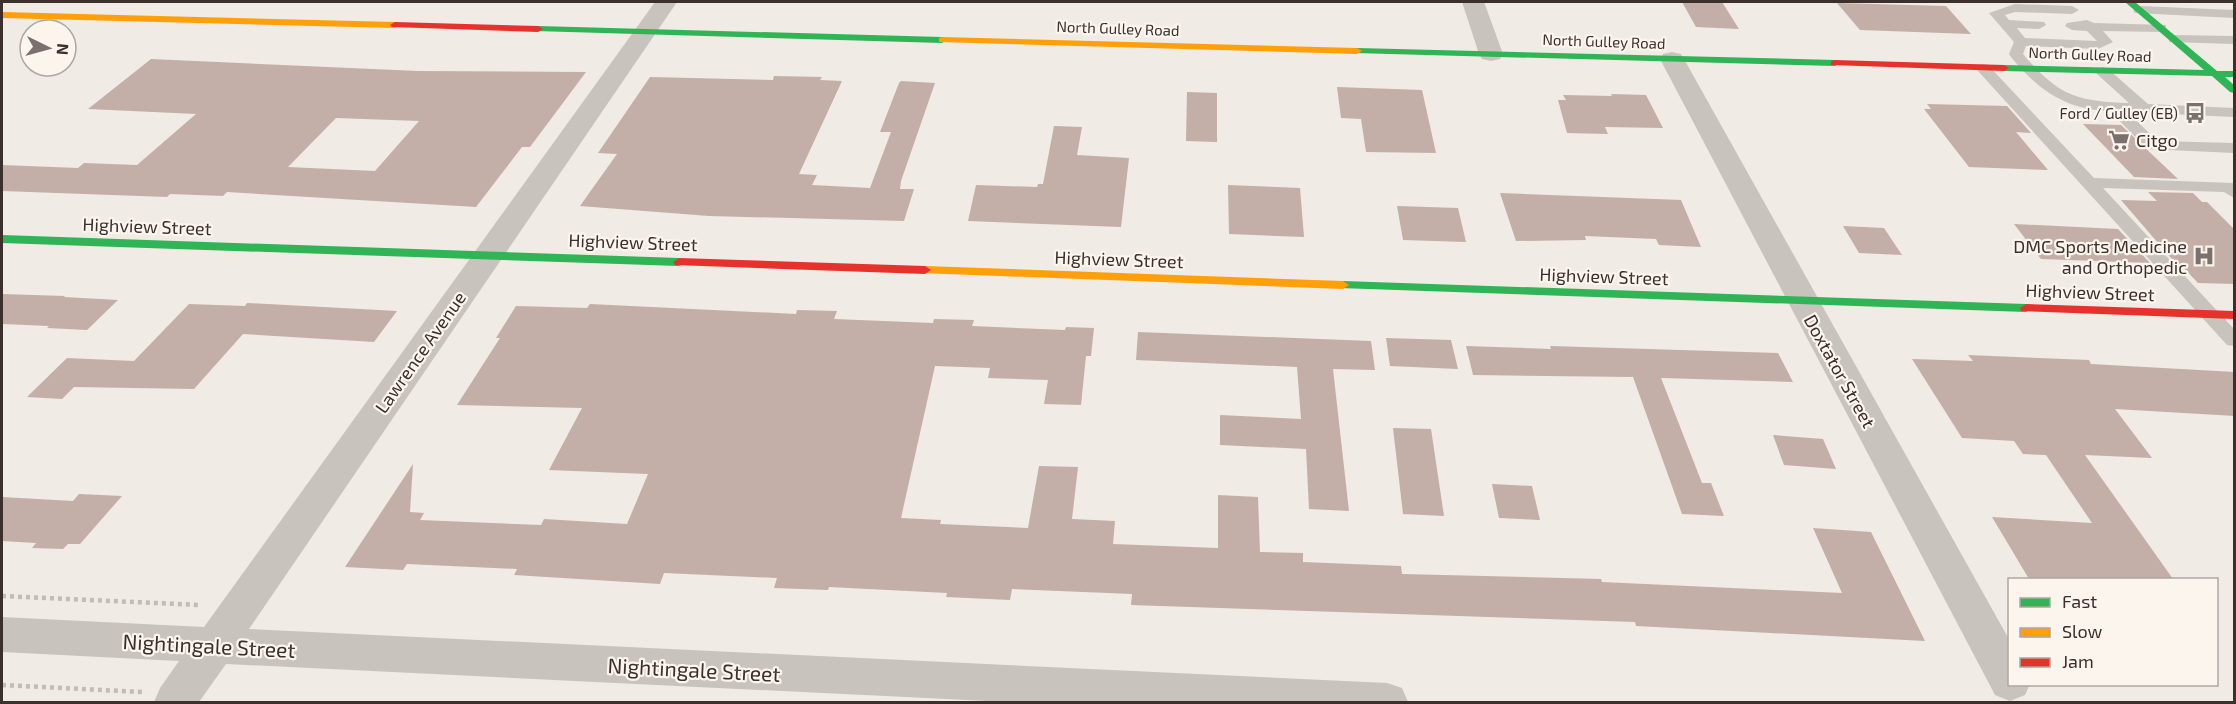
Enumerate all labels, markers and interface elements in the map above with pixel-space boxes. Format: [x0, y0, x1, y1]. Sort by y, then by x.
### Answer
street label: North Gulley Road [1056, 17, 1180, 39]
north arrow [18, 18, 78, 78]
street label: North Gulley Road [1542, 30, 1666, 52]
text: N [53, 43, 73, 56]
street label: North Gulley Road [2028, 43, 2152, 65]
bus stop icon: Ford / Gulley (EB) [2183, 101, 2207, 125]
place label: Ford / Gulley (EB) [2060, 104, 2178, 122]
supermarket icon: Citgo [2107, 128, 2131, 152]
place label: Citgo [2136, 129, 2178, 151]
street label: Highview Street [82, 213, 212, 239]
street label: Highview Street [568, 229, 698, 255]
place label: DMC Sports Medicine and Orthopedic [2013, 235, 2187, 278]
hospital icon: DMC Sports Medicine and Orthopedic [2192, 244, 2216, 268]
street label: Highview Street [1054, 246, 1184, 272]
street label: Highview Street [1539, 263, 1669, 289]
street label: Highview Street [2025, 279, 2155, 305]
street label: Lawrence Avenue [370, 287, 470, 417]
street label: Doxtator Street [1800, 310, 1880, 432]
legend [2008, 578, 2218, 686]
text: Fast [2062, 590, 2097, 612]
text: Slow [2062, 620, 2103, 642]
street label: Nightingale Street [122, 628, 296, 662]
text: Jam [2062, 650, 2094, 672]
street label: Nightingale Street [607, 652, 781, 686]

